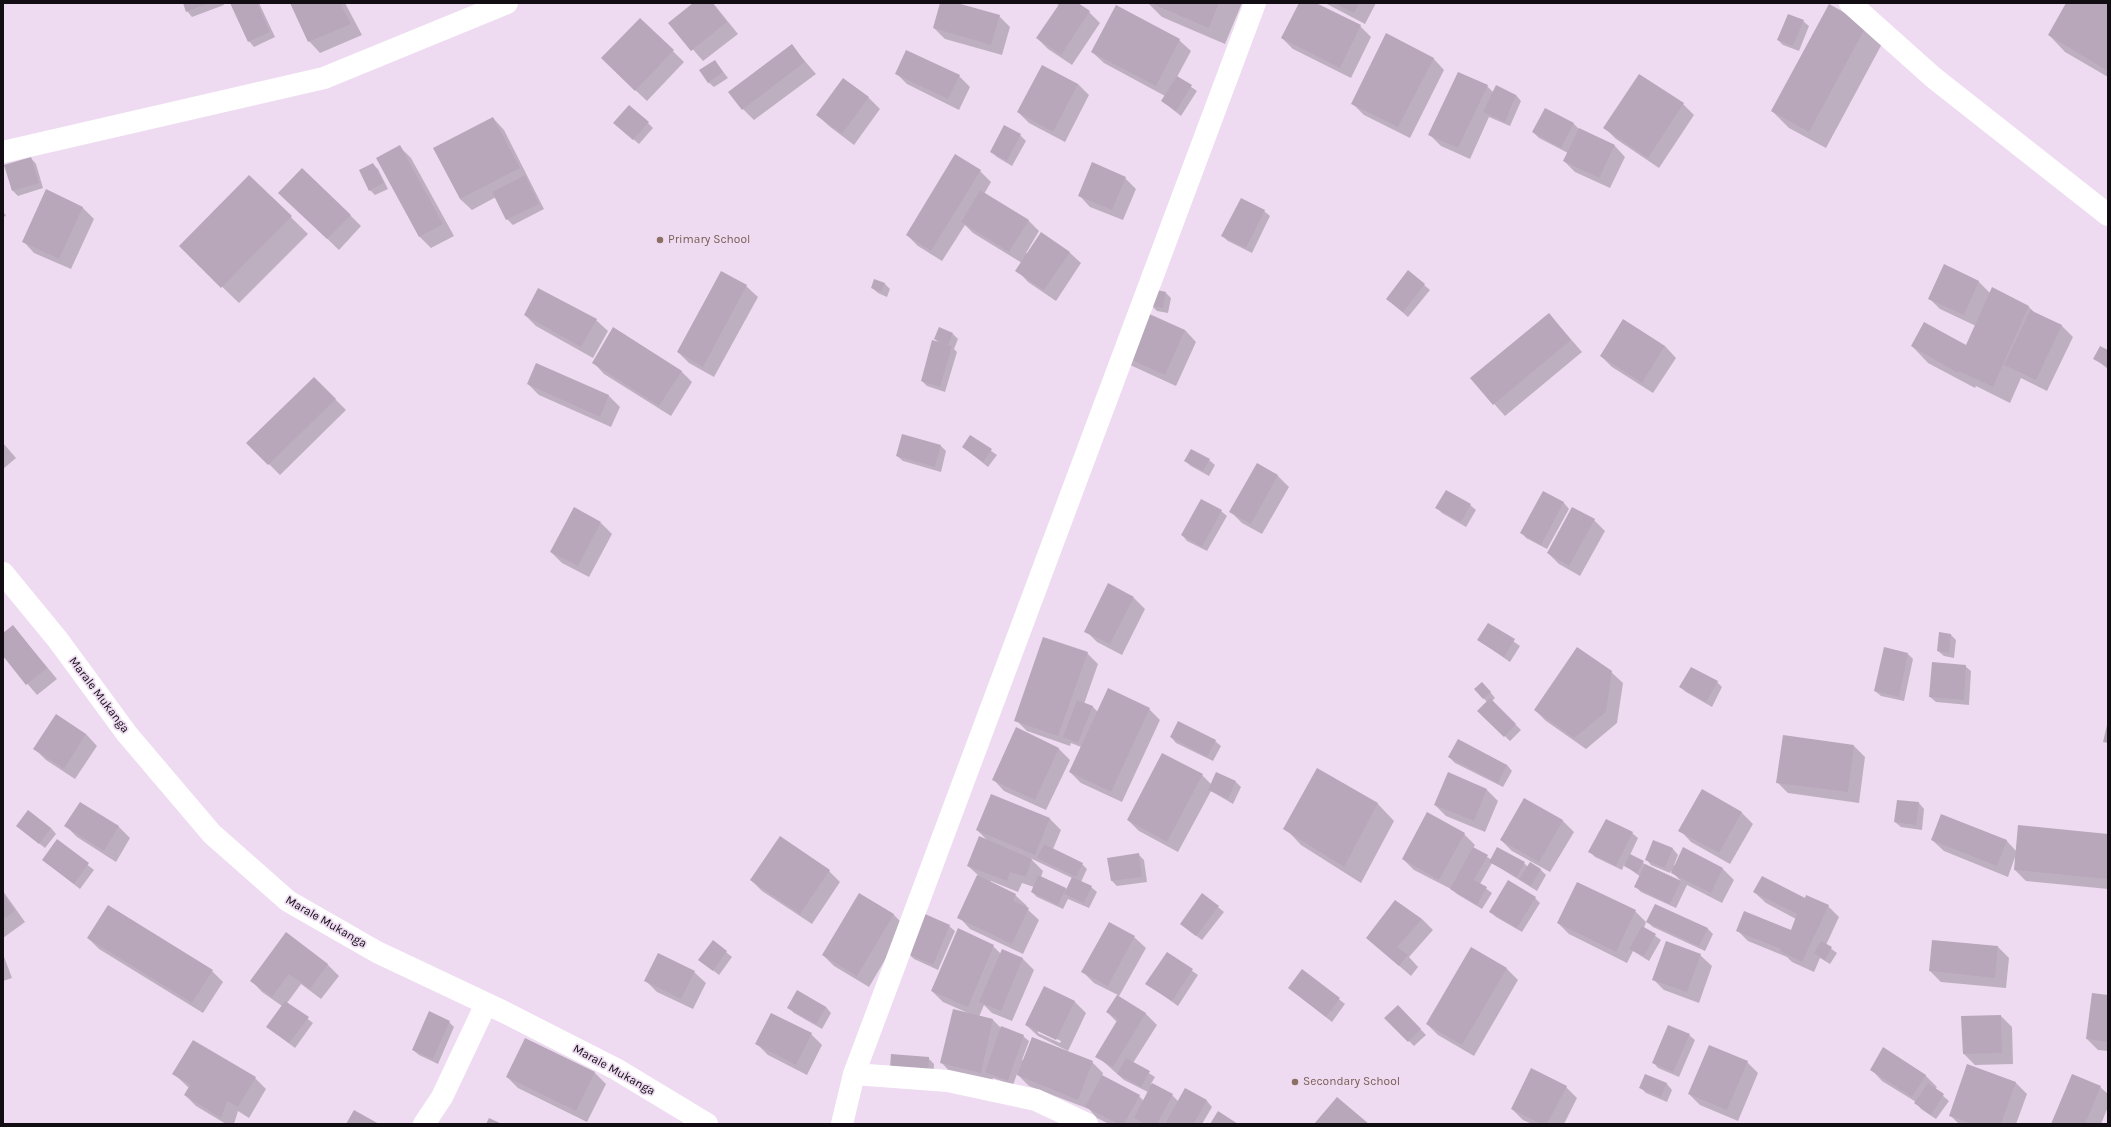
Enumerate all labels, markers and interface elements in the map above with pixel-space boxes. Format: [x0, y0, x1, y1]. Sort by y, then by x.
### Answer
place label: Primary School [668, 233, 750, 247]
marker: Primary School [655, 235, 665, 245]
street label: Marale Mukanga [66, 654, 132, 736]
street label: Marale Mukanga [283, 893, 369, 951]
street label: Marale Mukanga [570, 1042, 658, 1098]
place label: Secondary School [1303, 1075, 1400, 1089]
marker: Secondary School [1290, 1077, 1300, 1087]

